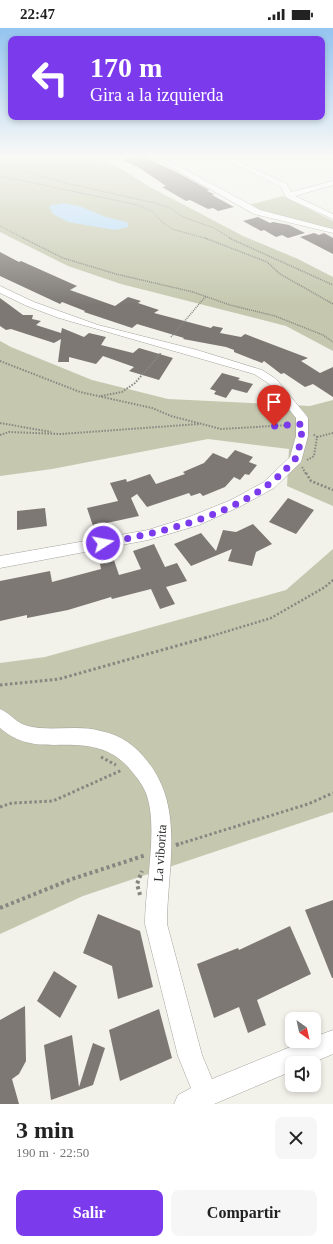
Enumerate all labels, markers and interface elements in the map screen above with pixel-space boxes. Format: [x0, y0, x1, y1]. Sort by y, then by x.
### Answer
text: 22:47 [20, 6, 55, 22]
icon: left [24, 52, 76, 104]
text: 170 m [90, 52, 162, 83]
text: Gira a la izquierda [90, 85, 223, 105]
pin [257, 385, 291, 426]
icon: arrive [263, 391, 285, 413]
position arrow [82, 522, 124, 564]
street label: La viborita [151, 824, 169, 882]
north arrow [285, 1012, 321, 1048]
map controls [285, 1012, 321, 1092]
button: sound [285, 1056, 321, 1092]
text: 3 min [16, 1117, 74, 1143]
button: close [275, 1117, 317, 1159]
text: 190 m · 22:50 [16, 1145, 89, 1160]
button: Salir [16, 1190, 163, 1236]
button: Compartir [171, 1190, 317, 1236]

